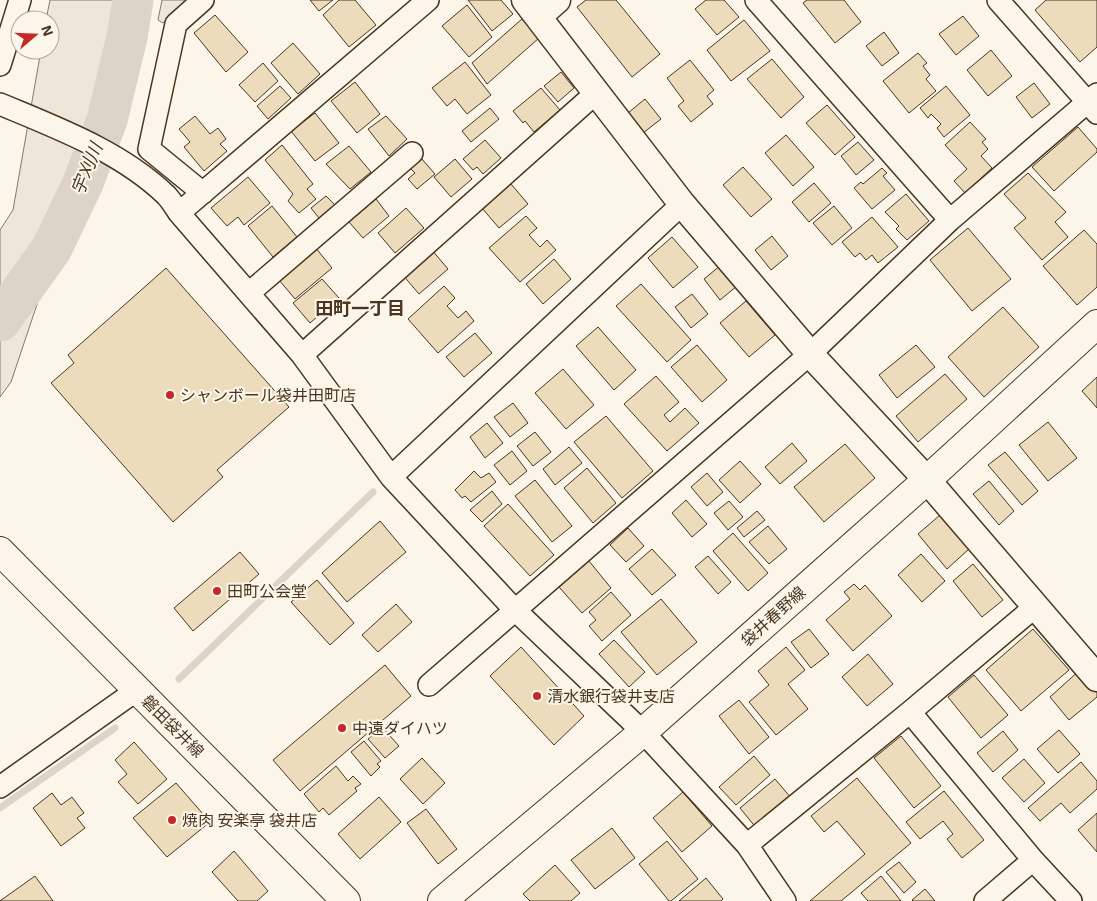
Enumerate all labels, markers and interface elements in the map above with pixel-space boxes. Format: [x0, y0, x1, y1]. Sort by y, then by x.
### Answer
north arrow [10, 10, 60, 60]
text: N [38, 23, 57, 38]
water label: 宇刈川 [66, 138, 107, 198]
district label: 田町一丁目 [315, 297, 405, 319]
place label: シャンボール袋井田町店 [180, 385, 356, 404]
marker: シャンボール袋井田町店 [164, 389, 176, 401]
place label: 田町公会堂 [227, 581, 307, 600]
street label: 袋井春野線 [737, 582, 809, 649]
marker: 田町公会堂 [211, 585, 223, 597]
place label: 清水銀行袋井支店 [547, 686, 675, 705]
marker: 清水銀行袋井支店 [531, 690, 543, 702]
street label: 磐田袋井線 [138, 691, 208, 761]
place label: 中遠ダイハツ [352, 718, 448, 737]
marker: 中遠ダイハツ [336, 722, 348, 734]
place label: 焼肉 安楽亭 袋井店 [182, 810, 317, 829]
marker: 焼肉 安楽亭 袋井店 [166, 814, 178, 826]

